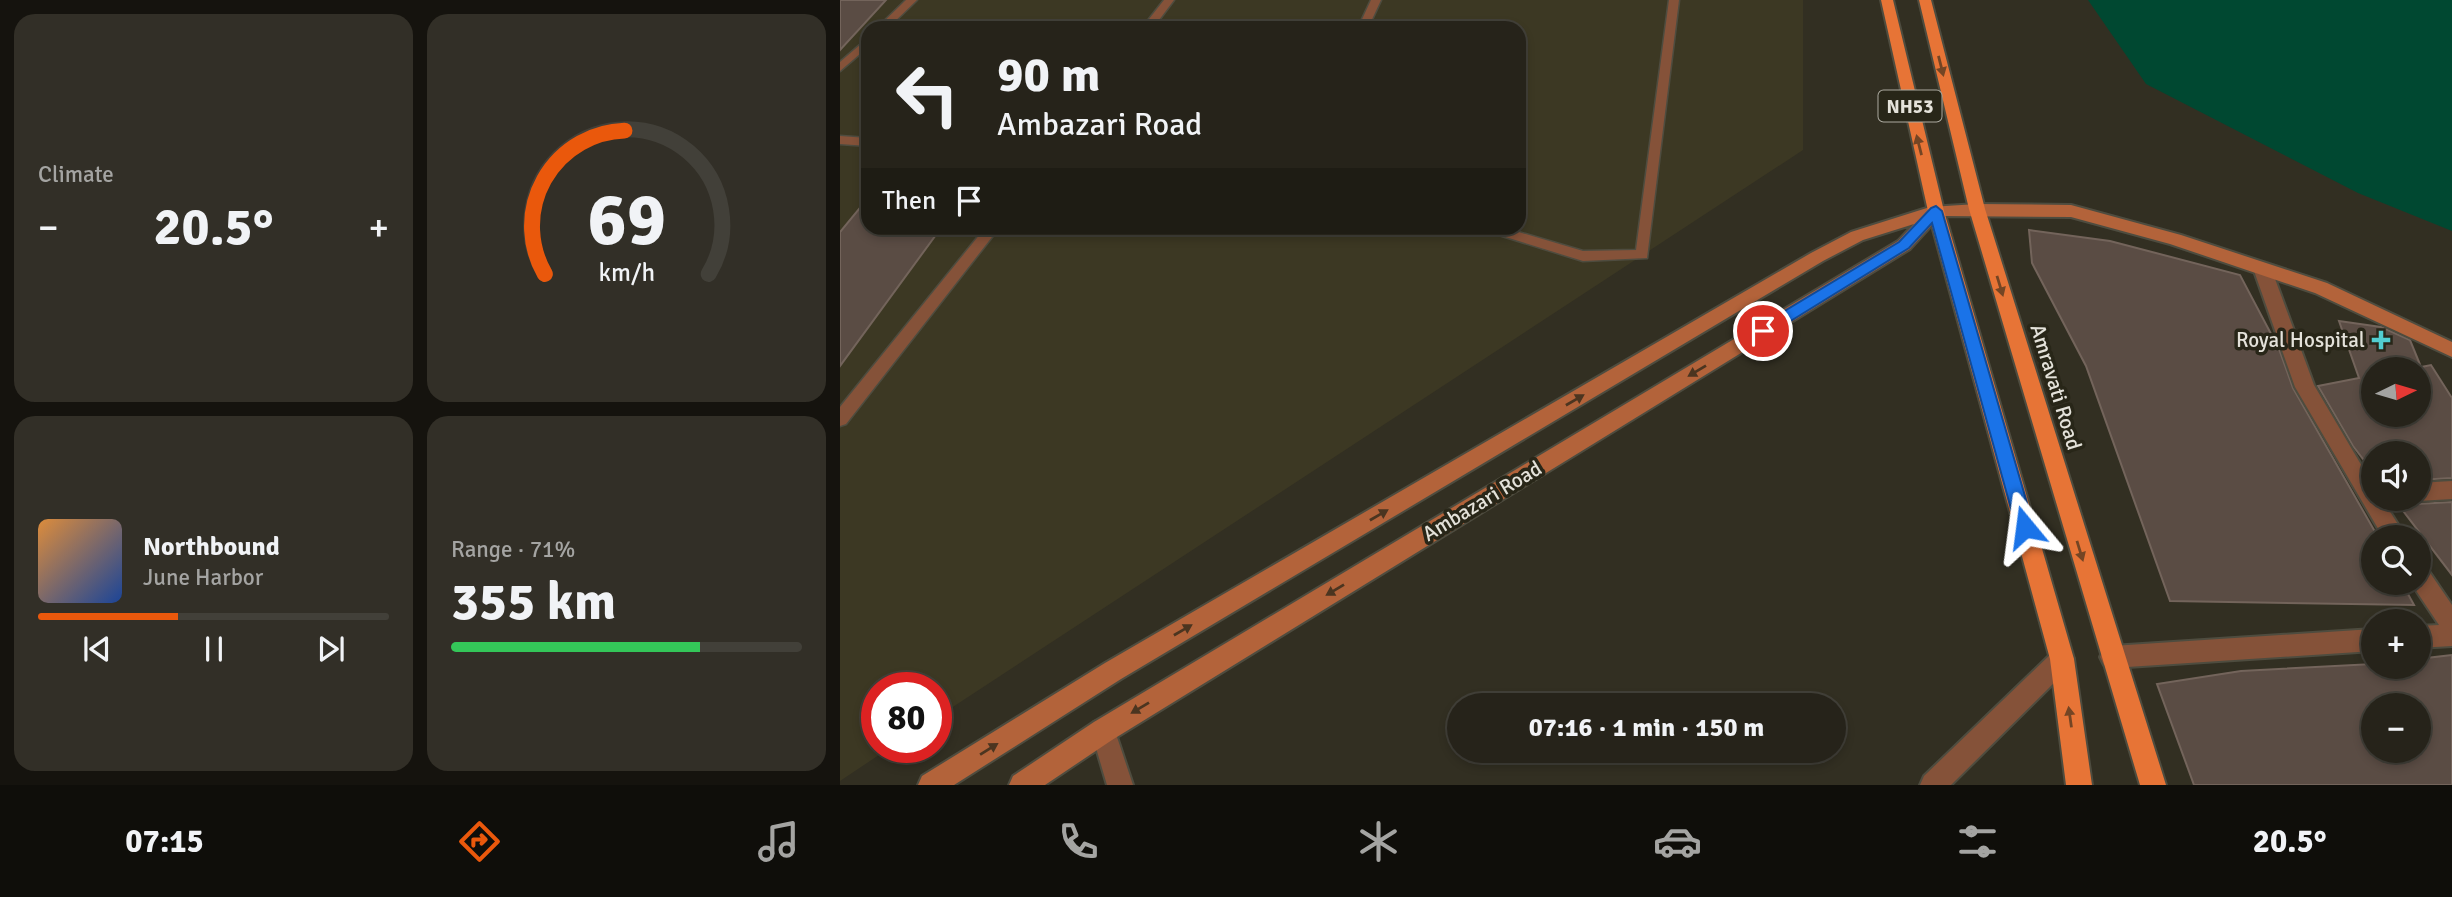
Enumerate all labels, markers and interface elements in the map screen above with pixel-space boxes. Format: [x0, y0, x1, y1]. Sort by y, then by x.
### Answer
text: 90 m [997, 45, 1100, 105]
icon: left [882, 49, 973, 140]
one-way arrow [1936, 55, 1947, 77]
road number: NH53 [1878, 90, 1942, 122]
text: Ambazari Road [997, 105, 1202, 144]
one-way arrow [1913, 134, 1924, 156]
text: Climate [38, 160, 114, 189]
text: 69 [587, 176, 666, 265]
icon: arrive [950, 182, 988, 220]
text: Then [882, 185, 936, 217]
text: 20.5° [154, 195, 273, 259]
text: − [38, 204, 59, 251]
text: + [368, 204, 389, 251]
text: km/h [598, 257, 655, 288]
one-way arrow [1995, 276, 2005, 297]
pin [1733, 301, 1793, 361]
icon: arrive [1744, 312, 1782, 350]
street label: Amravati Road [2025, 321, 2087, 453]
place label: Royal Hospital [2236, 327, 2365, 353]
marker: Royal Hospital [2371, 330, 2391, 350]
north arrow [2361, 357, 2431, 427]
map controls [2361, 357, 2431, 763]
one-way arrow [1687, 364, 1706, 377]
one-way arrow [1566, 393, 1585, 406]
button: sound [2361, 441, 2431, 511]
street label: Ambazari Road [1418, 455, 1546, 547]
position arrow [1988, 490, 2062, 564]
one-way arrow [1370, 509, 1389, 521]
button: search [2361, 525, 2431, 595]
text: Northbound [143, 531, 280, 563]
text: Range · 71% [451, 535, 575, 564]
one-way arrow [2075, 540, 2085, 561]
text: June Harbor [143, 563, 263, 592]
text: 355 km [451, 570, 616, 634]
one-way arrow [1325, 584, 1344, 597]
button: + [2361, 609, 2431, 679]
one-way arrow [1173, 624, 1193, 636]
icon: previous [78, 630, 116, 668]
icon: pause [195, 630, 233, 668]
icon: next [312, 630, 350, 668]
speed limit sign: 80 [861, 672, 952, 763]
button: − [2361, 693, 2431, 763]
one-way arrow [1131, 702, 1150, 715]
one-way arrow [2065, 706, 2076, 728]
text: 07:16 · 1 min · 150 m [1529, 712, 1764, 744]
one-way arrow [979, 742, 999, 755]
icon: directions [455, 817, 504, 866]
icon: music [754, 817, 803, 866]
icon: phone [1054, 817, 1103, 866]
icon: climate [1354, 817, 1403, 866]
icon: car [1653, 817, 1702, 866]
icon: filters [1953, 817, 2002, 866]
text: 07:15 [125, 822, 204, 861]
text: 20.5° [2253, 822, 2327, 861]

